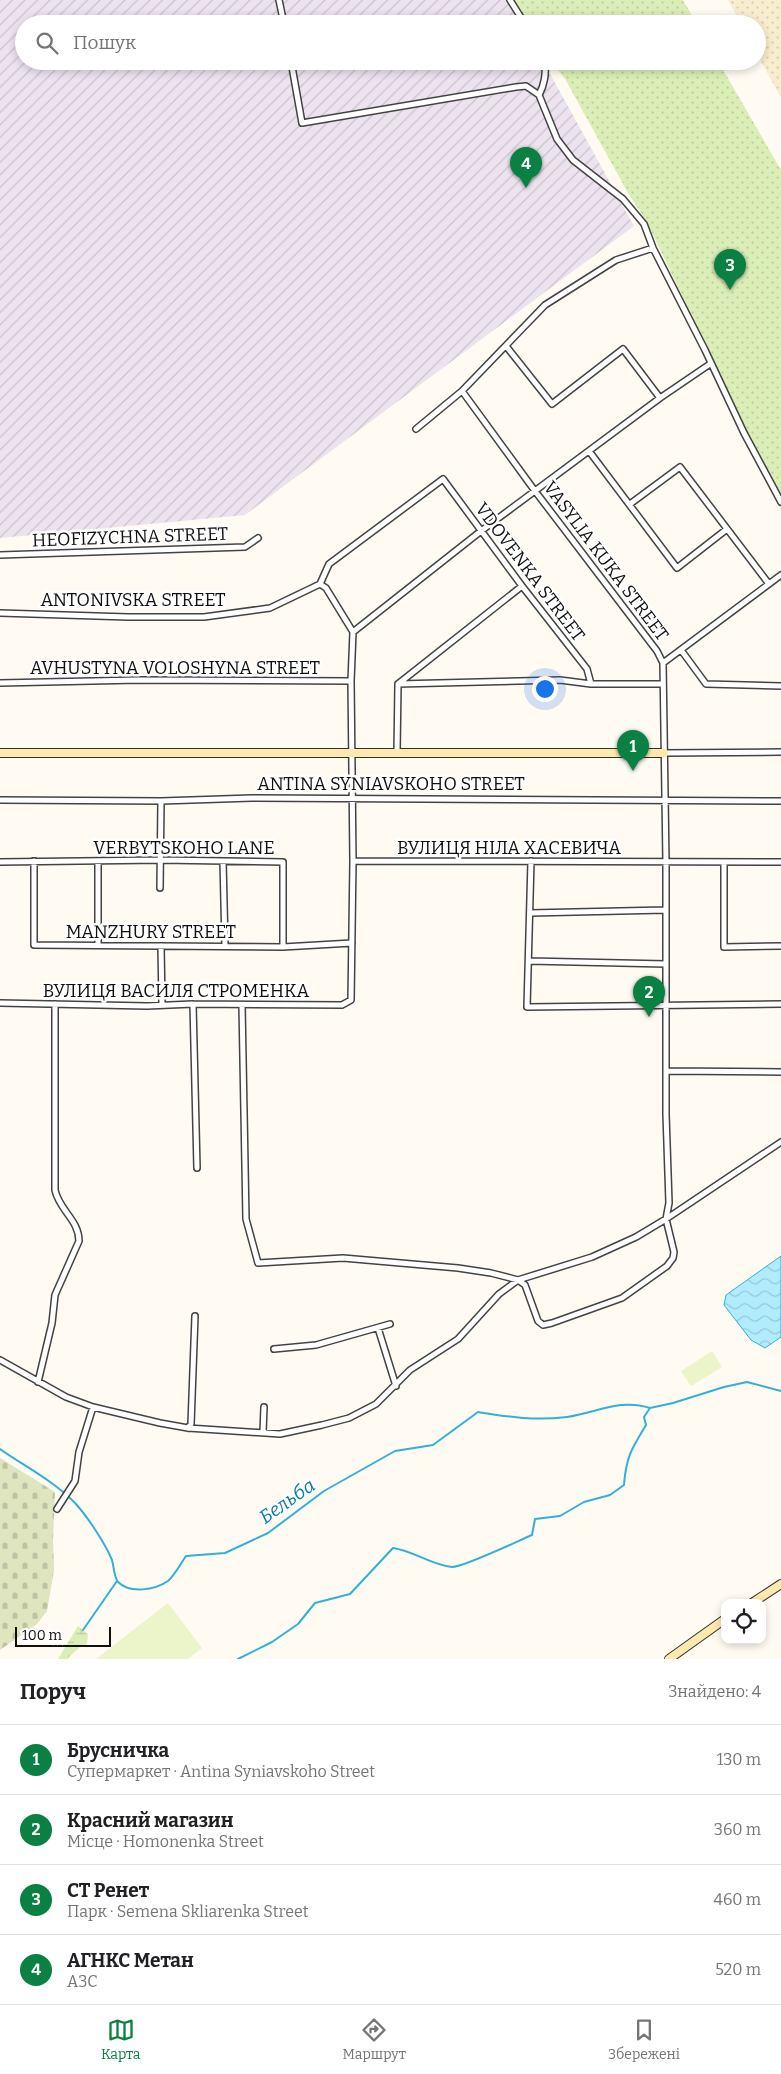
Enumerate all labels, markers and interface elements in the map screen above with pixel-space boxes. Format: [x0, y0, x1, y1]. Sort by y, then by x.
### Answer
search box [15, 15, 766, 70]
icon: search [33, 29, 61, 57]
text: Пошук [73, 31, 136, 54]
pin: 4 [510, 147, 542, 188]
pin: 3 [714, 249, 746, 290]
street label: VASYLIA KUKA STREET [539, 477, 674, 646]
street label: VDOVENKA STREET [471, 498, 590, 646]
street label: HEOFIZYCHNA STREET [32, 523, 229, 551]
street label: ANTONIVSKA STREET [41, 589, 226, 611]
street label: AVHUSTYNA VOLOSHYNA STREET [30, 657, 320, 679]
your location [532, 676, 558, 702]
pin: 1 [617, 730, 649, 771]
street label: ANTINA SYNIAVSKOHO STREET [257, 773, 525, 795]
street label: VERBYTSKOHO LANE [93, 837, 275, 859]
street label: ВУЛИЦЯ НІЛА ХАСЕВИЧА [397, 837, 621, 859]
street label: MANZHURY STREET [66, 921, 237, 943]
pin: 2 [633, 976, 665, 1017]
street label: ВУЛИЦЯ ВАСИЛЯ СТРОМЕНКА [43, 980, 310, 1002]
water label: Бельба [255, 1474, 319, 1528]
map controls [721, 1599, 766, 1644]
button: locate [721, 1599, 766, 1644]
scale bar [15, 1624, 111, 1647]
text: 100 m [22, 1627, 62, 1644]
text: Поруч [20, 1679, 86, 1705]
text: Знайдено: 4 [668, 1682, 761, 1701]
text: Брусничка [67, 1739, 169, 1762]
text: 1 [33, 1750, 39, 1769]
text: 130 m [717, 1750, 761, 1769]
text: Супермаркет · Antina Syniavskoho Street [67, 1762, 375, 1781]
text: Красний магазин [67, 1809, 233, 1832]
text: 2 [31, 1820, 41, 1839]
text: 360 m [714, 1820, 761, 1839]
text: Місце · Homonenka Street [67, 1832, 264, 1851]
text: СТ Ренет [67, 1879, 149, 1902]
text: 3 [31, 1890, 41, 1909]
text: 460 m [714, 1890, 761, 1909]
text: Парк · Semena Skliarenka Street [67, 1902, 309, 1921]
text: АГНКС Метан [67, 1949, 194, 1972]
text: 4 [31, 1960, 41, 1979]
text: 520 m [715, 1960, 761, 1979]
text: АЗС [67, 1972, 98, 1991]
tab: Карта [101, 2016, 141, 2063]
tab: Маршрут [343, 2016, 406, 2063]
tab: Збережені [608, 2016, 680, 2063]

